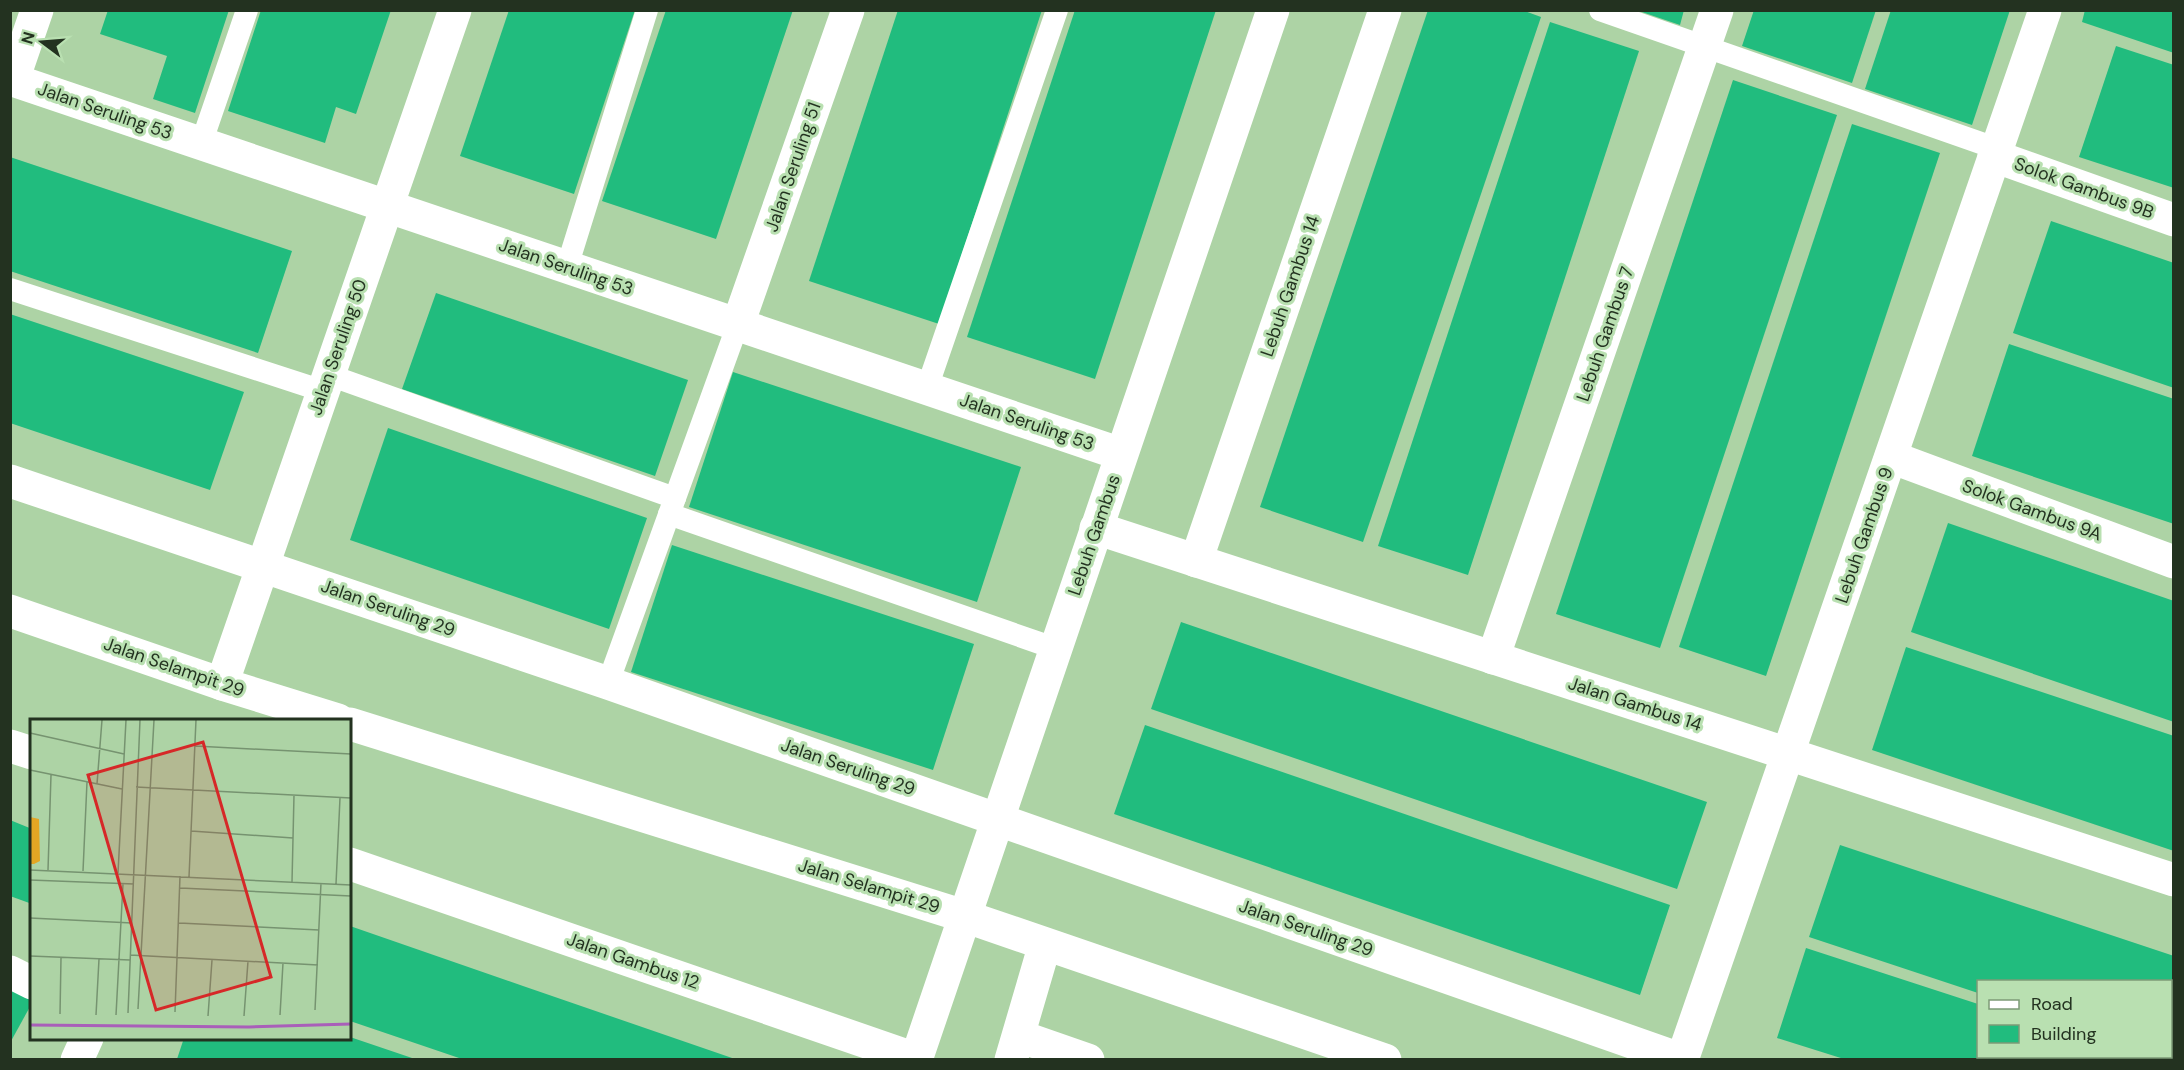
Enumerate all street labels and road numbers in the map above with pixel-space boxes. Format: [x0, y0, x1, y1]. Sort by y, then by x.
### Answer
street label: Jalan Seruling 53 [35, 77, 175, 145]
street label: Jalan Seruling 51 [760, 99, 826, 235]
street label: Solok Gambus 9B [2011, 152, 2157, 224]
street label: Lebuh Gambus 14 [1255, 212, 1325, 360]
street label: Jalan Seruling 53 [496, 233, 636, 301]
street label: Lebuh Gambus 7 [1571, 264, 1639, 404]
street label: Jalan Seruling 50 [304, 276, 372, 418]
street label: Jalan Seruling 53 [957, 388, 1097, 456]
street label: Lebuh Gambus 9 [1829, 464, 1899, 606]
street label: Lebuh Gambus [1062, 471, 1126, 599]
street label: Solok Gambus 9A [1959, 474, 2105, 546]
street label: Jalan Seruling 29 [318, 574, 458, 642]
street label: Jalan Selampit 29 [101, 632, 247, 702]
street label: Jalan Gambus 14 [1565, 671, 1705, 737]
street label: Jalan Seruling 29 [778, 733, 918, 801]
street label: Jalan Selampit 29 [795, 853, 943, 919]
street label: Jalan Seruling 29 [1236, 894, 1376, 962]
street label: Jalan Gambus 12 [564, 927, 702, 995]

